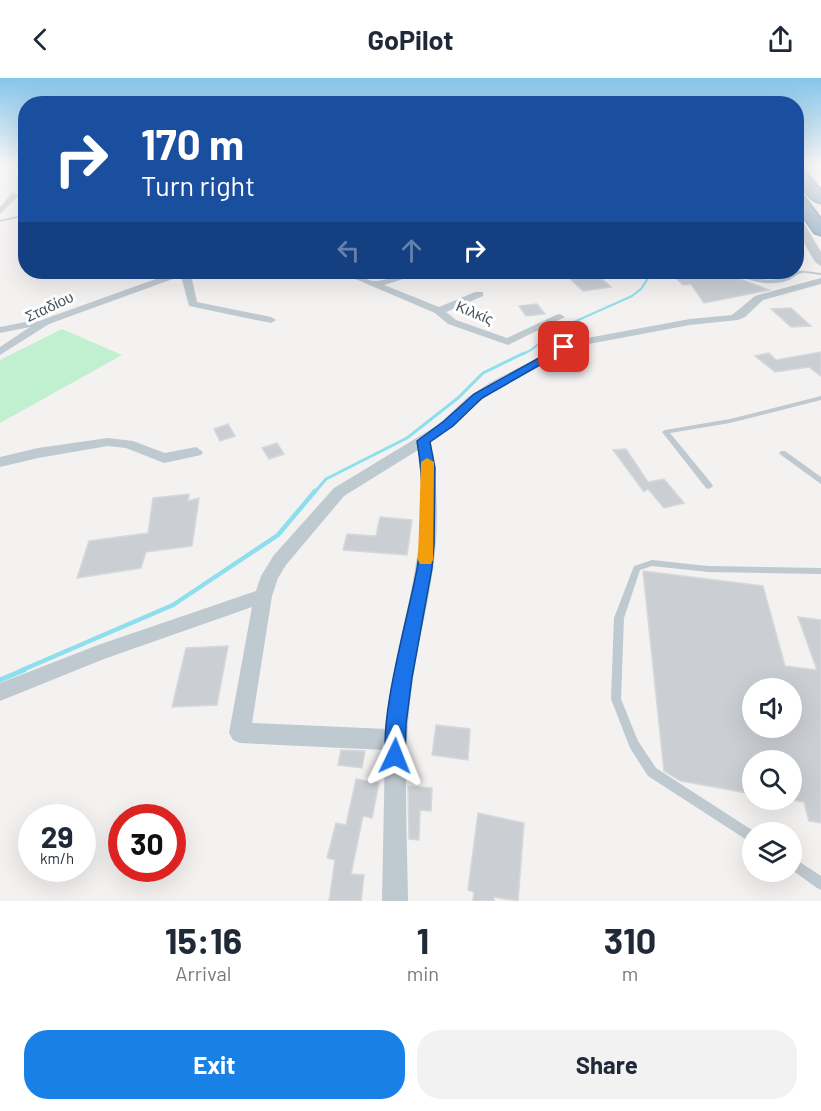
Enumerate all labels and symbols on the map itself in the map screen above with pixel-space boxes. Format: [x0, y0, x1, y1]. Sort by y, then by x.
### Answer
street label: Σταδίου [22, 287, 76, 325]
street label: Κιλκίς [454, 296, 496, 328]
pin [538, 321, 589, 372]
position arrow [363, 724, 427, 788]
speed limit sign: 30 [108, 804, 186, 882]

